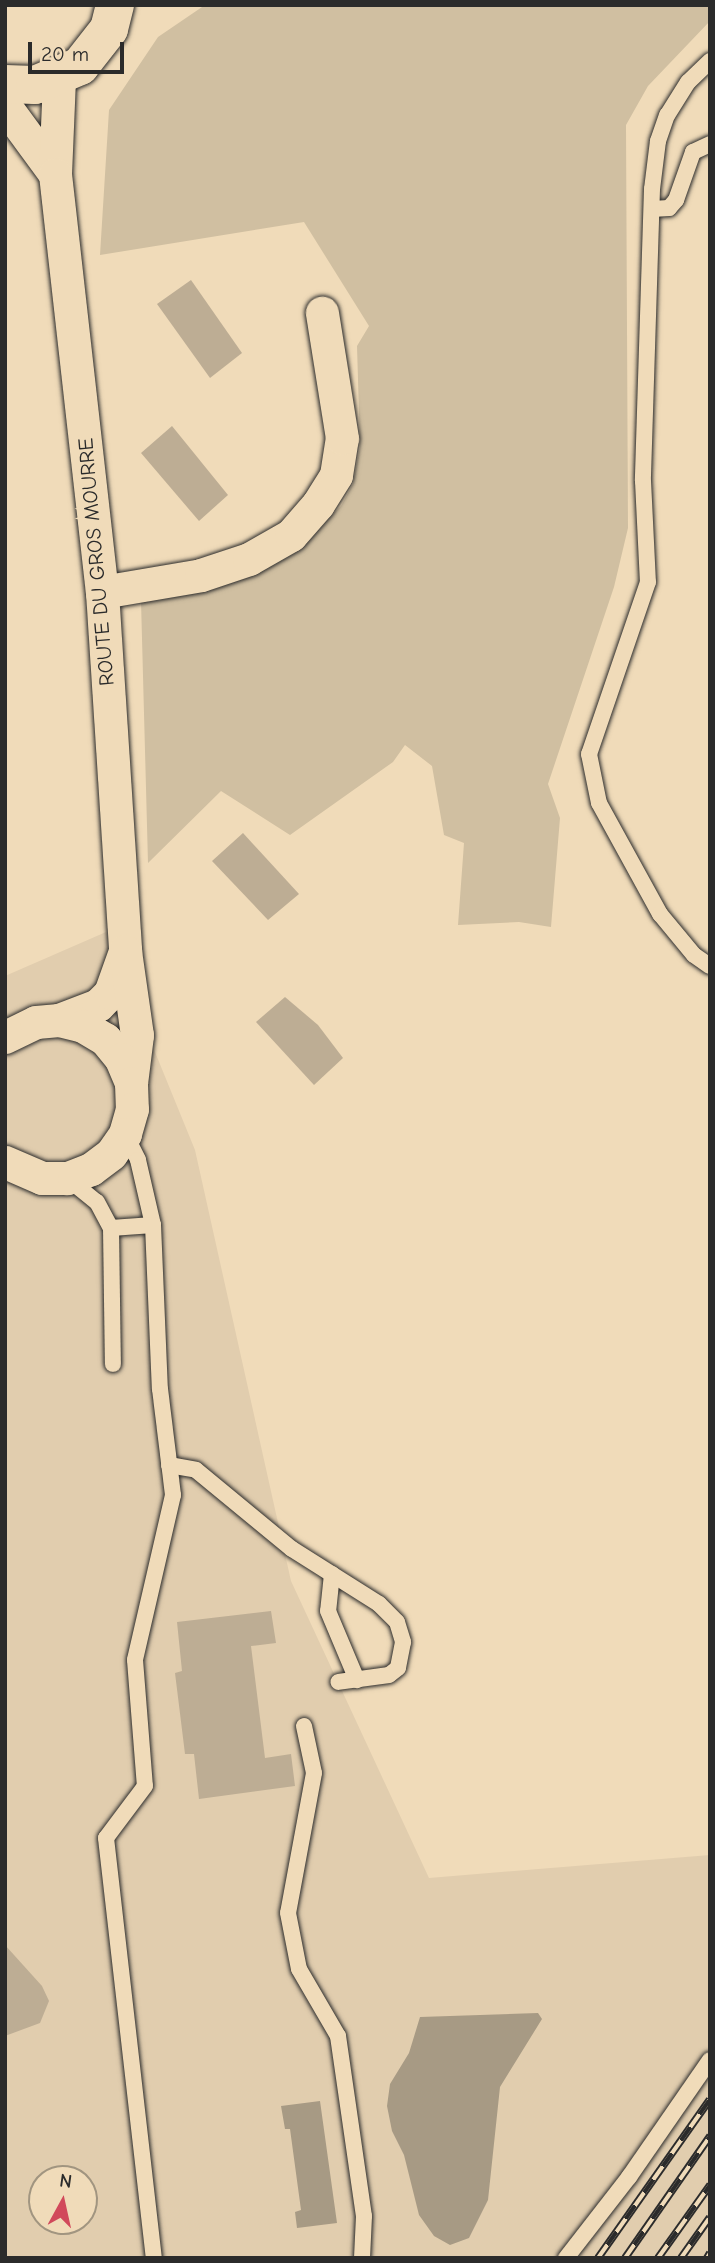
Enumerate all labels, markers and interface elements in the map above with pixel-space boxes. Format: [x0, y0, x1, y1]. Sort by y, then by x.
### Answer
scale bar [32, 28, 128, 72]
text: 20 m [41, 42, 89, 66]
street label: ROUTE DU GROS MOURRE [73, 437, 119, 687]
north arrow [28, 2165, 98, 2235]
text: N [58, 2169, 73, 2193]

